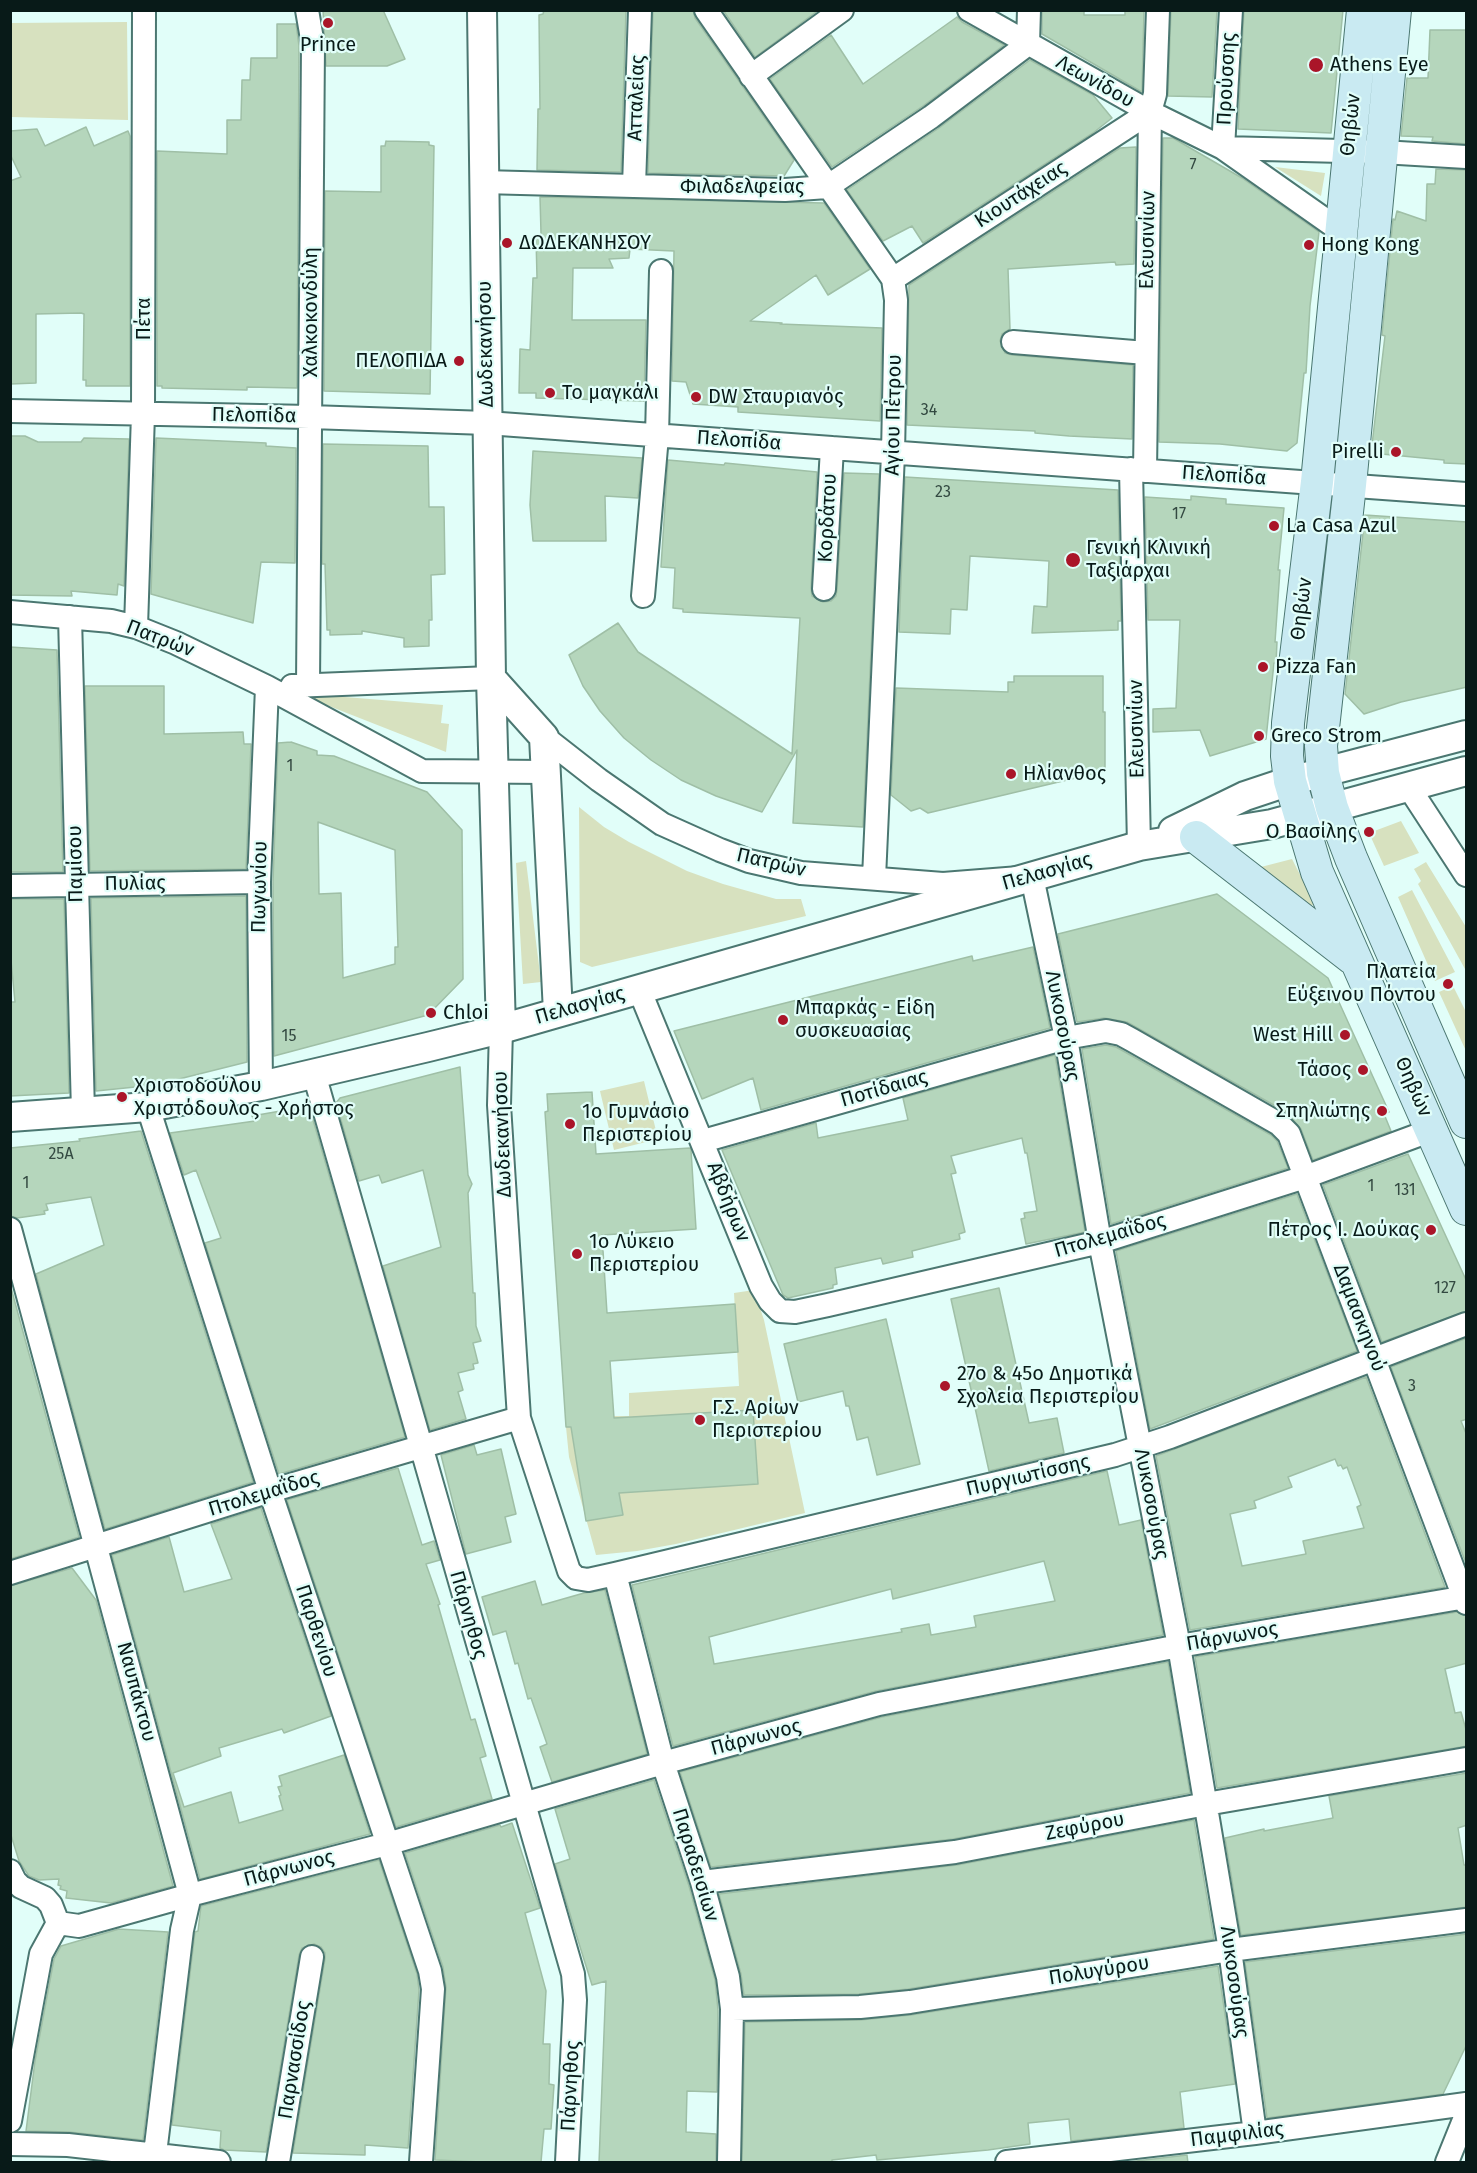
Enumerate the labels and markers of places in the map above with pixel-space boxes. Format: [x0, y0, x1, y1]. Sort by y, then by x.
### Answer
marker: Prince [321, 16, 335, 30]
place label: Prince [300, 33, 356, 57]
place label: Athens Eye [1330, 53, 1429, 77]
marker: Athens Eye [1307, 56, 1325, 74]
place label: ΔΩΔΕΚΑΝΗΣΟΥ [519, 231, 651, 255]
place label: Hong Kong [1321, 233, 1419, 257]
marker: ΔΩΔΕΚΑΝΗΣΟΥ [500, 236, 514, 250]
marker: Hong Kong [1302, 238, 1316, 252]
place label: ΠΕΛΟΠΙΔΑ [355, 349, 447, 373]
marker: ΠΕΛΟΠΙΔΑ [452, 354, 466, 368]
place label: Το μαγκάλι [562, 381, 659, 405]
place label: DW Σταυριανός [708, 385, 843, 409]
marker: Το μαγκάλι [543, 386, 557, 400]
marker: DW Σταυριανός [689, 390, 703, 404]
place label: Pirelli [1331, 440, 1384, 464]
marker: Pirelli [1389, 445, 1403, 459]
place label: La Casa Azul [1286, 514, 1396, 538]
marker: La Casa Azul [1267, 519, 1281, 533]
place label: Γενική Κλινική Ταξιάρχαι [1086, 536, 1211, 583]
marker: Γενική Κλινική Ταξιάρχαι [1064, 551, 1082, 569]
place label: Pizza Fan [1275, 655, 1357, 679]
marker: Pizza Fan [1256, 660, 1270, 674]
place label: Greco Strom [1271, 724, 1382, 748]
marker: Greco Strom [1252, 729, 1266, 743]
place label: Ηλίανθος [1023, 762, 1106, 786]
marker: Ηλίανθος [1004, 767, 1018, 781]
place label: Ο Βασίλης [1266, 820, 1357, 844]
marker: Ο Βασίλης [1362, 825, 1376, 839]
place label: Πλατεία Εύξεινου Πόντου [1287, 960, 1436, 1007]
marker: Πλατεία Εύξεινου Πόντου [1441, 977, 1455, 991]
place label: Μπαρκάς - Είδη συσκευασίας [795, 996, 935, 1043]
place label: Chloi [443, 1001, 489, 1025]
marker: Chloi [424, 1006, 438, 1020]
marker: Μπαρκάς - Είδη συσκευασίας [776, 1013, 790, 1027]
place label: West Hill [1253, 1023, 1333, 1047]
marker: West Hill [1338, 1028, 1352, 1042]
place label: Τάσος [1297, 1058, 1351, 1082]
marker: Τάσος [1356, 1063, 1370, 1077]
place label: Χριστοδούλου Χριστόδουλος - Χρήστος [134, 1074, 354, 1121]
marker: Χριστοδούλου Χριστόδουλος - Χρήστος [115, 1090, 129, 1104]
place label: Σπηλιώτης [1276, 1099, 1370, 1123]
place label: 1ο Γυμνάσιο Περιστερίου [582, 1100, 692, 1147]
marker: Σπηλιώτης [1375, 1104, 1389, 1118]
marker: 1ο Γυμνάσιο Περιστερίου [563, 1117, 577, 1131]
place label: Πέτρος Ι. Δούκας [1267, 1218, 1419, 1242]
marker: Πέτρος Ι. Δούκας [1424, 1223, 1438, 1237]
place label: 1ο Λύκειο Περιστερίου [589, 1230, 699, 1277]
marker: 1ο Λύκειο Περιστερίου [570, 1247, 584, 1261]
place label: 27ο & 45ο Δημοτικά Σχολεία Περιστερίου [957, 1362, 1139, 1409]
marker: 27ο & 45ο Δημοτικά Σχολεία Περιστερίου [938, 1379, 952, 1393]
place label: Γ.Σ. Αρίων Περιστερίου [712, 1396, 822, 1443]
marker: Γ.Σ. Αρίων Περιστερίου [693, 1413, 707, 1427]

